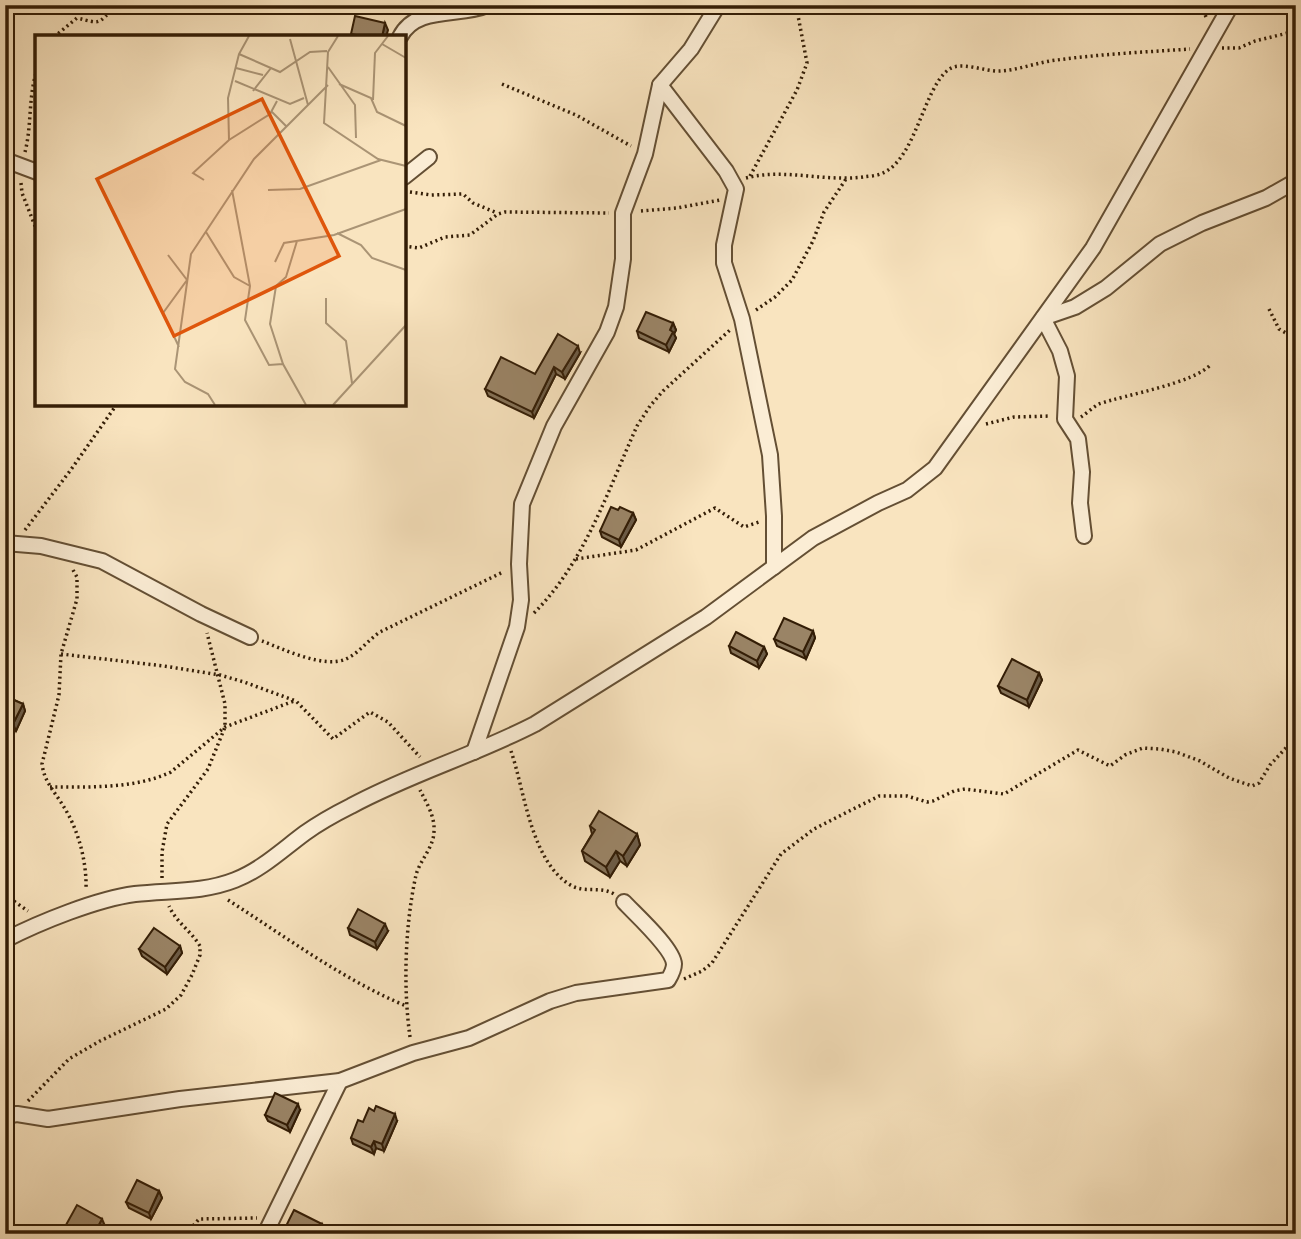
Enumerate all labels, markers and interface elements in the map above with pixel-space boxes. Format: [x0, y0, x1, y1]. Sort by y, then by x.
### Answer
inset map [35, 35, 406, 406]

